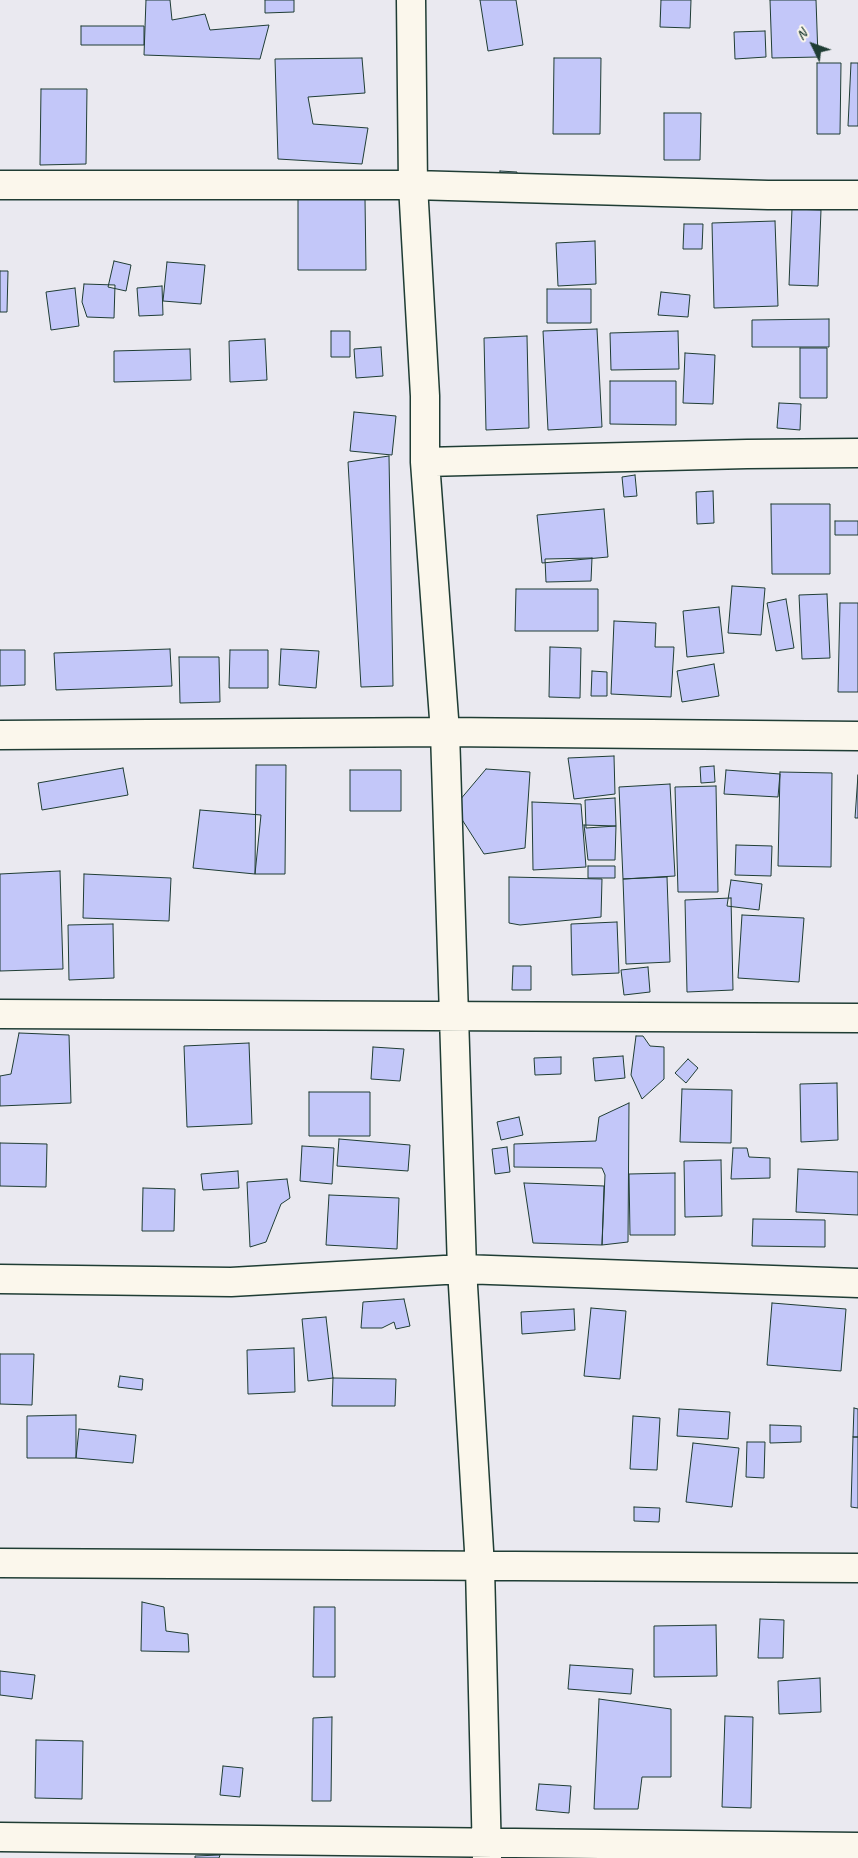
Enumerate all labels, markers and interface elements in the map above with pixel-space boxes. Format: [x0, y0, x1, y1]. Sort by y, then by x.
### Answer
north arrow [788, 20, 838, 70]
text: N [792, 26, 811, 44]

